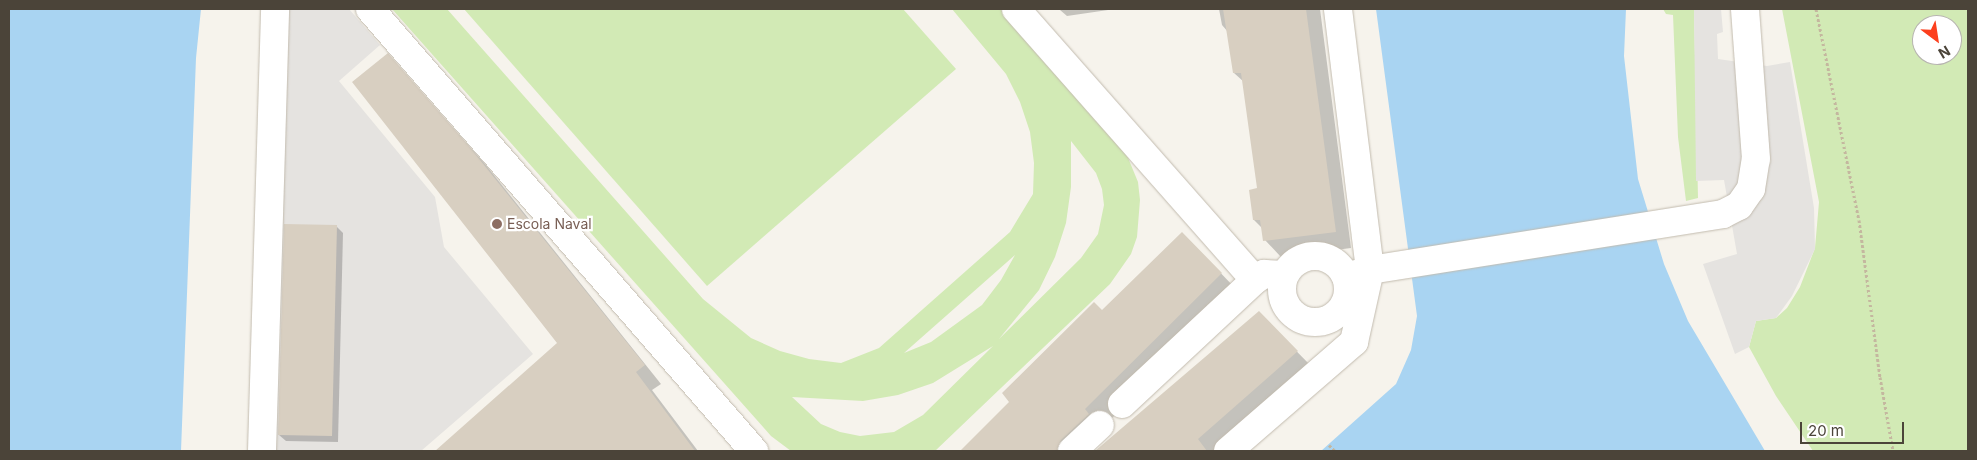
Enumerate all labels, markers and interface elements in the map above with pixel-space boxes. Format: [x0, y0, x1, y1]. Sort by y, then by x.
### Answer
north arrow [1912, 15, 1962, 65]
text: N [1936, 42, 1953, 62]
place label: Escola Naval [507, 216, 592, 232]
marker: Escola Naval [491, 218, 503, 230]
scale bar [1802, 412, 1906, 444]
text: 20 m [1808, 421, 1844, 440]

